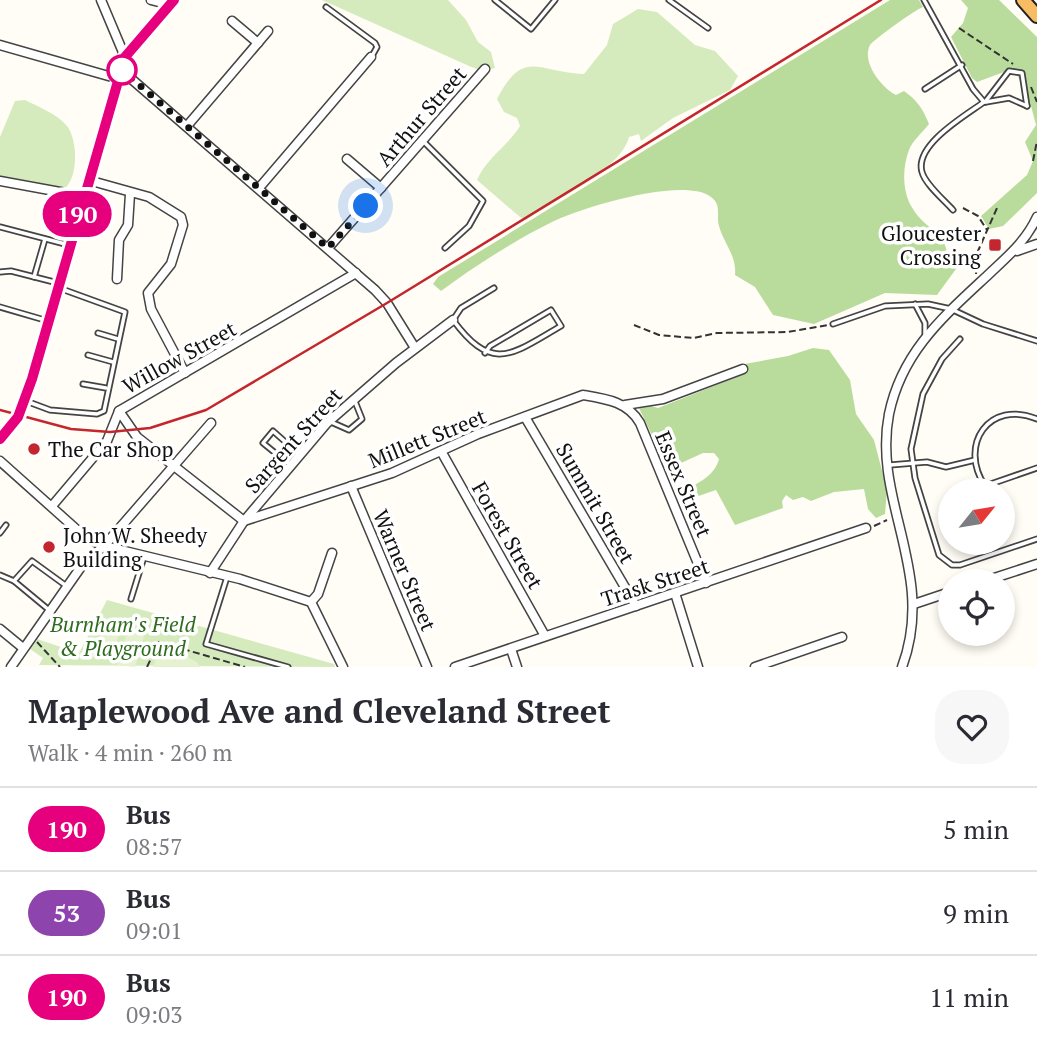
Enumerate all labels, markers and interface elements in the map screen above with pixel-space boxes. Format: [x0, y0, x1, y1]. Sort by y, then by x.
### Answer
unlabelled marker [107, 55, 137, 85]
street label: Arthur Street [370, 60, 472, 172]
your location [348, 188, 383, 223]
line badge: 190 [37, 191, 117, 237]
text: 190 [57, 198, 97, 230]
place label: Gloucester Crossing [881, 219, 982, 271]
marker: Gloucester Crossing [987, 237, 1003, 253]
street label: Willow Street [117, 314, 241, 400]
street label: Sargent Street [238, 381, 348, 499]
street label: Millett Street [364, 402, 490, 474]
street label: Essex Street [649, 427, 719, 541]
place label: The Car Shop [48, 435, 173, 463]
street label: Summit Street [550, 438, 642, 569]
marker: The Car Shop [26, 441, 42, 457]
street label: Forest Street [466, 476, 550, 594]
north arrow [938, 478, 1015, 555]
map controls [938, 478, 1015, 646]
street label: Warner Street [367, 505, 443, 635]
place label: John W. Sheedy Building [63, 521, 207, 573]
marker: John W. Sheedy Building [41, 539, 57, 555]
street label: Trask Street [597, 551, 713, 613]
button: locate [938, 569, 1015, 646]
park label: Burnham's Field & Playground [49, 610, 196, 662]
text: Maplewood Ave and Cleveland Street [28, 689, 611, 732]
button: heart [935, 690, 1009, 764]
text: Walk · 4 min · 260 m [28, 737, 232, 768]
text: Bus [126, 797, 171, 831]
text: 5 min [943, 812, 1009, 846]
text: 190 [46, 813, 87, 845]
text: 08:57 [126, 831, 183, 862]
text: Bus [126, 881, 171, 915]
text: 9 min [943, 896, 1009, 930]
text: 53 [53, 897, 80, 929]
text: 09:01 [126, 915, 183, 946]
text: Bus [126, 965, 171, 999]
text: 11 min [929, 980, 1009, 1014]
text: 190 [46, 981, 87, 1013]
text: 09:03 [126, 999, 183, 1030]

